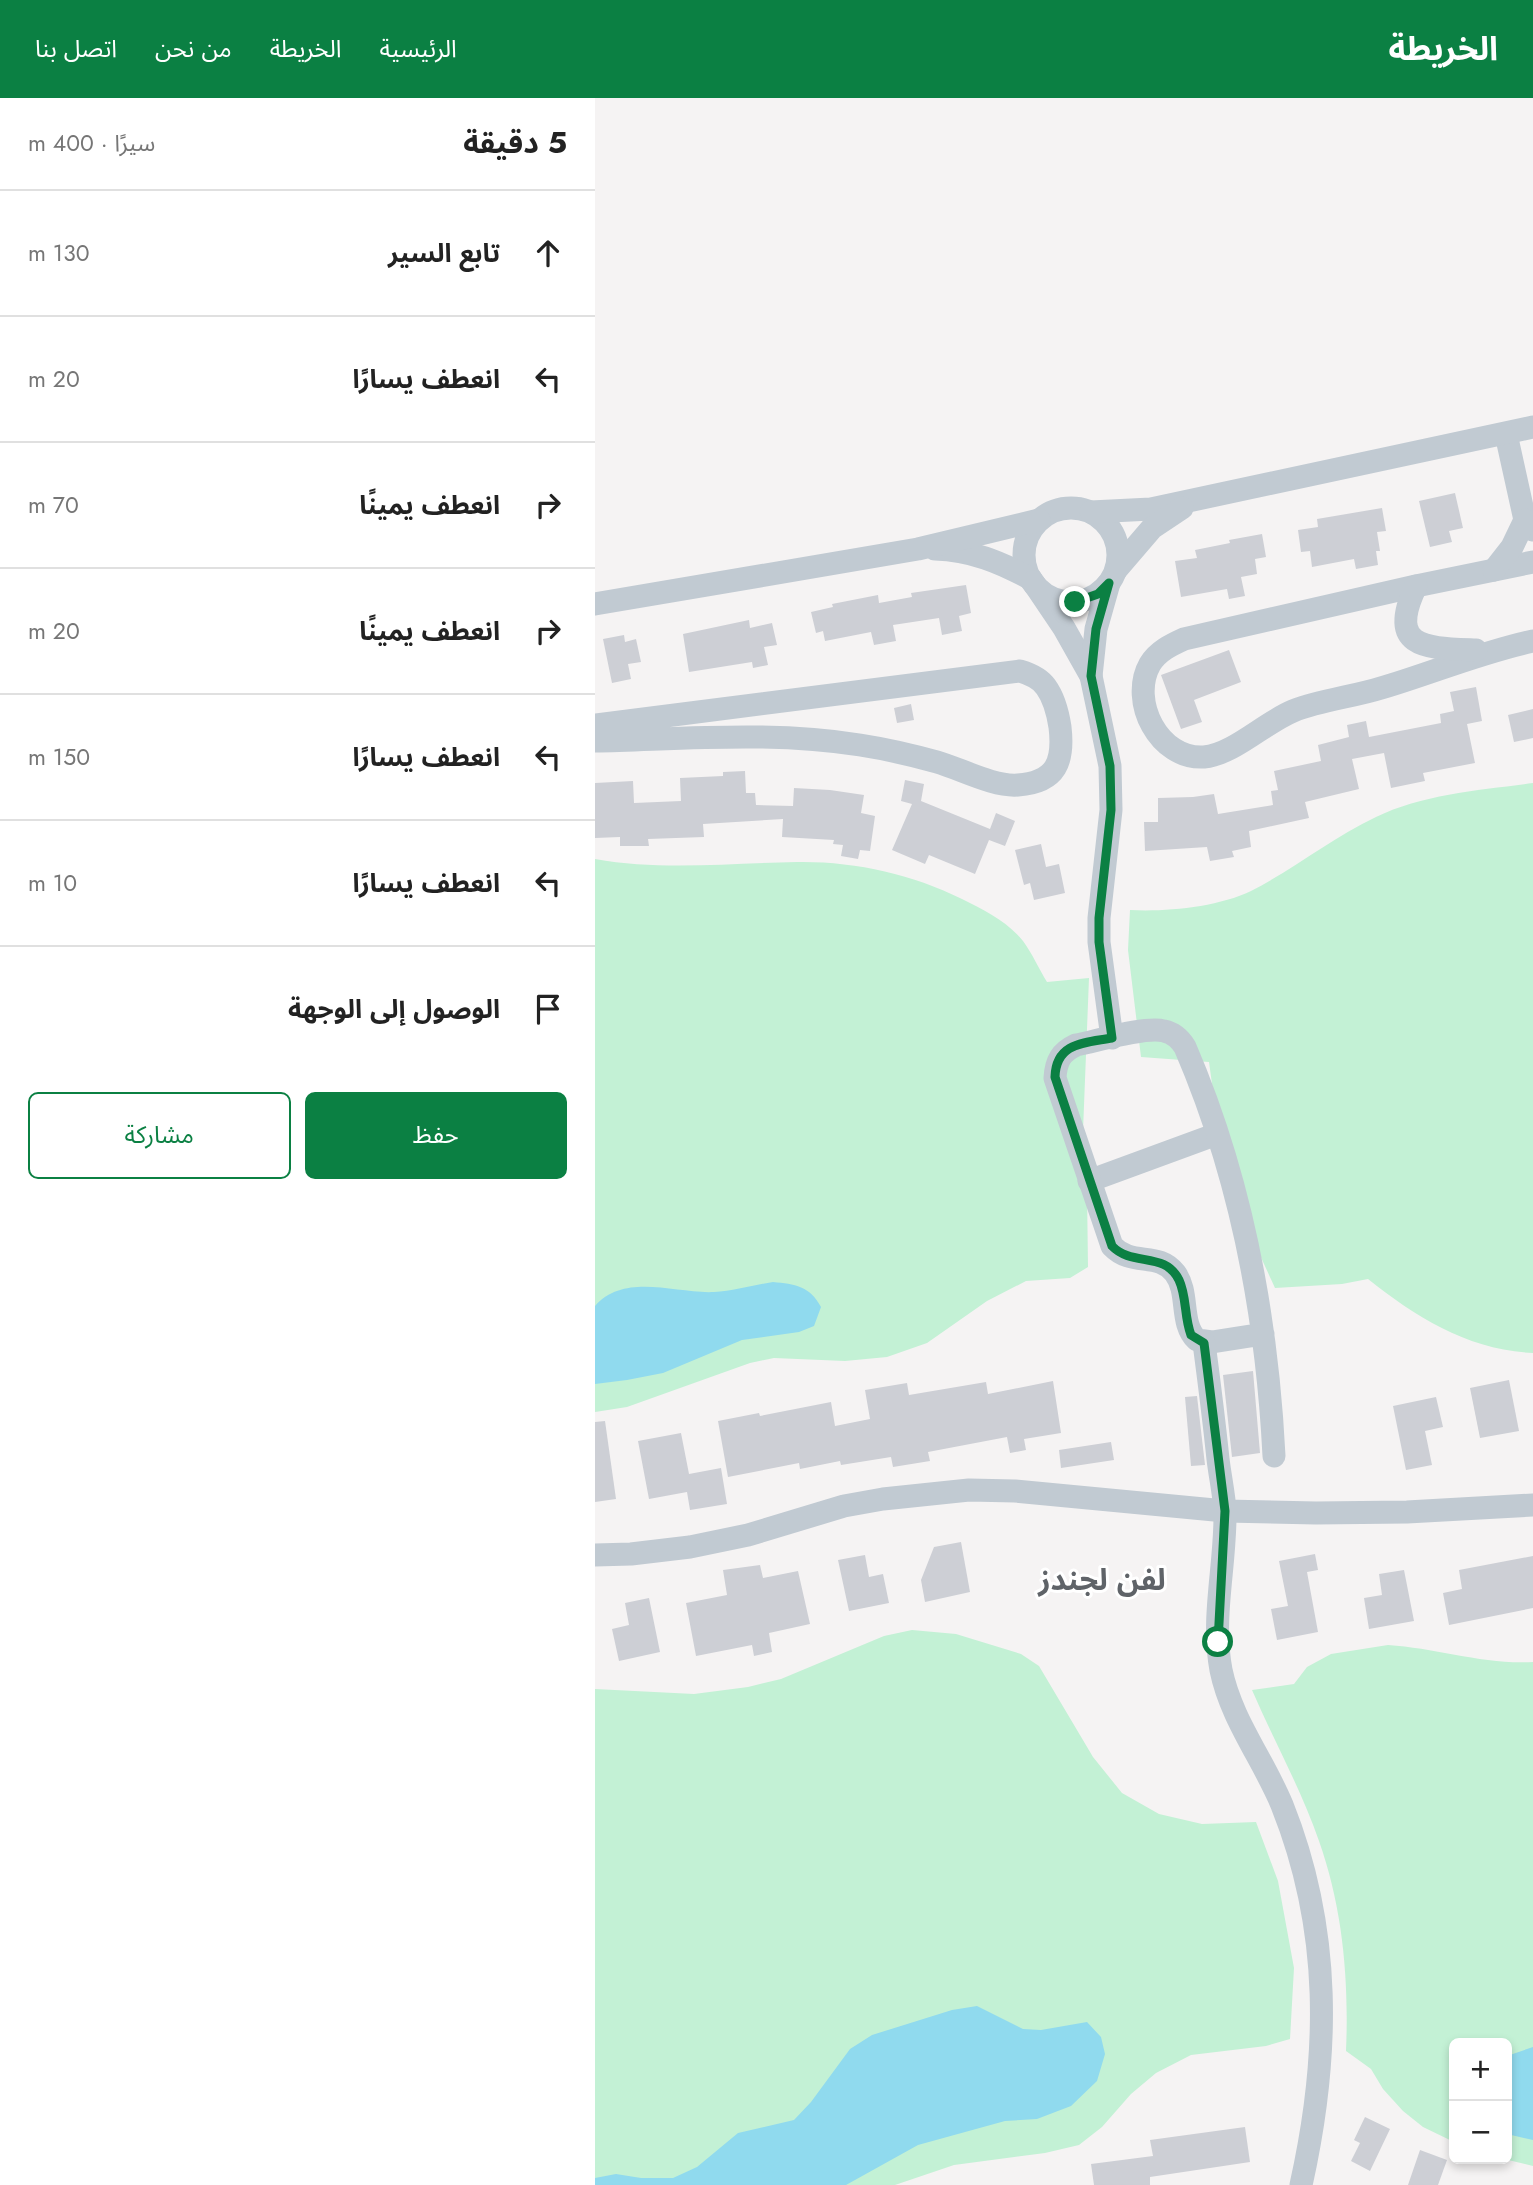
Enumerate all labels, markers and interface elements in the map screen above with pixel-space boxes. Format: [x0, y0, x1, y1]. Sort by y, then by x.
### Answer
text: الخريطة [1388, 25, 1498, 72]
text: اتصل بنا [35, 31, 117, 66]
text: من نحن [155, 31, 232, 66]
text: الخريطة [270, 31, 342, 66]
text: الرئيسية [380, 31, 457, 66]
text: 5 دقيقة [463, 121, 567, 164]
text: سيرًا · 400 m [28, 126, 155, 160]
text: تابع السير [388, 234, 500, 272]
icon: ahead [529, 234, 567, 272]
text: 130 m [28, 236, 90, 270]
text: انعطف يسارًا [353, 360, 500, 398]
icon: left [529, 360, 567, 398]
text: 20 m [28, 362, 80, 396]
text: انعطف يمينًا [359, 486, 500, 524]
icon: right [529, 486, 567, 524]
text: 70 m [28, 488, 79, 522]
route end [1059, 586, 1090, 617]
text: انعطف يمينًا [359, 612, 500, 650]
icon: right [529, 612, 567, 650]
text: 20 m [28, 614, 80, 648]
text: انعطف يسارًا [353, 738, 500, 776]
icon: left [529, 738, 567, 776]
text: 150 m [28, 740, 90, 774]
text: انعطف يسارًا [353, 864, 500, 902]
icon: left [529, 864, 567, 902]
text: 10 m [28, 866, 77, 900]
text: الوصول إلى الوجهة [288, 990, 500, 1028]
icon: arrive [529, 990, 567, 1028]
button: مشاركة [28, 1092, 291, 1179]
button: حفظ [305, 1092, 567, 1179]
district label: لفن لجندز [1036, 1558, 1166, 1601]
route start [1202, 1626, 1233, 1657]
map controls [1449, 2038, 1512, 2164]
button: + [1449, 2038, 1512, 2101]
button: − [1449, 2101, 1512, 2164]

